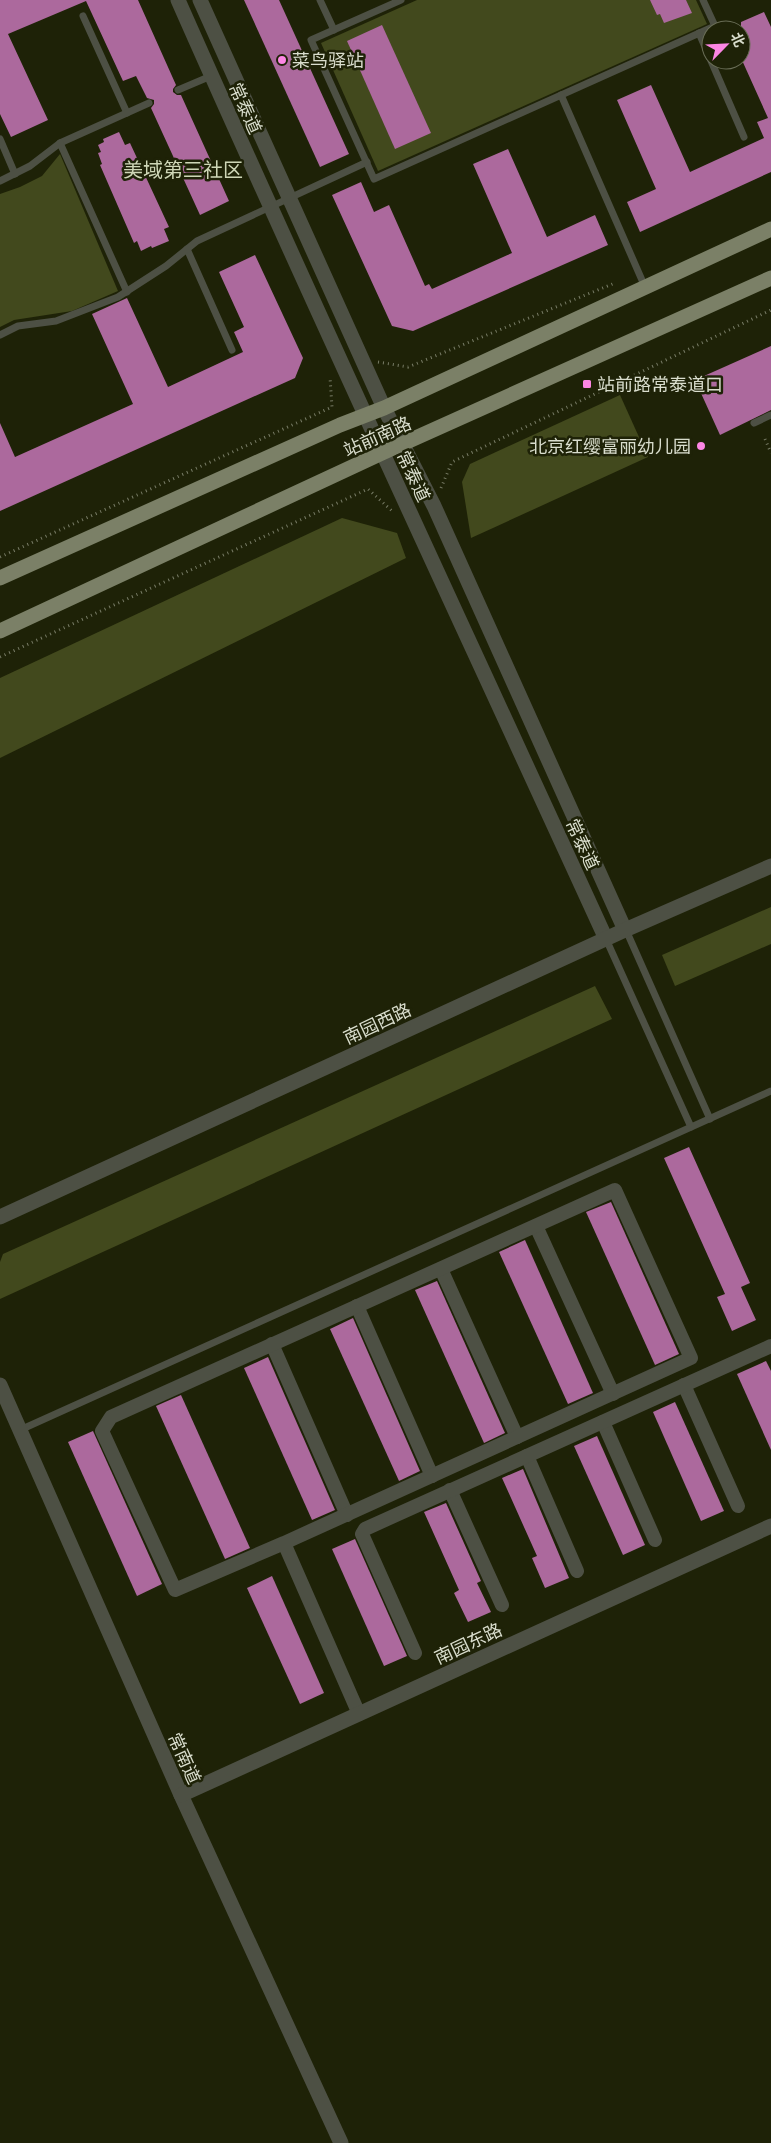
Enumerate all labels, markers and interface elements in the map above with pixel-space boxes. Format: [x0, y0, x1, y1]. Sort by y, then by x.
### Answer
north arrow [701, 20, 751, 70]
text: 北 [728, 30, 748, 49]
place label: 菜鸟驿站 [292, 50, 364, 70]
marker: 菜鸟驿站 [276, 54, 288, 66]
street label: 常泰道 [226, 79, 266, 137]
district label: 美域第三社区 [123, 158, 243, 181]
place label: 站前路常泰道口 [597, 374, 723, 394]
marker: 站前路常泰道口 [581, 378, 593, 390]
street label: 站前南路 [340, 412, 414, 460]
place label: 北京红缨富丽幼儿园 [529, 436, 691, 456]
marker: 北京红缨富丽幼儿园 [695, 440, 707, 452]
street label: 常泰道 [394, 447, 434, 505]
street label: 常泰道 [563, 815, 603, 873]
street label: 南园西路 [340, 999, 414, 1047]
street label: 南园东路 [431, 1619, 505, 1667]
street label: 常南道 [165, 1729, 205, 1787]

